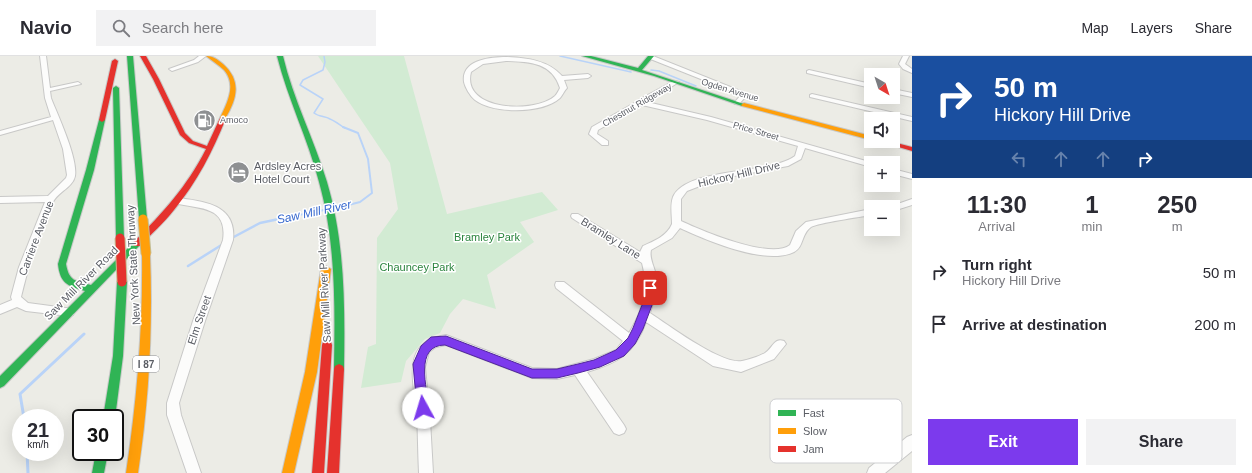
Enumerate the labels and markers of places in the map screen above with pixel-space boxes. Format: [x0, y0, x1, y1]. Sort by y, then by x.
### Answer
fuel station icon: Amoco [191, 107, 217, 133]
place label: Amoco [220, 115, 248, 125]
hotel icon: Ardsley Acres Hotel Court [225, 159, 251, 185]
place label: Ardsley Acres Hotel Court [254, 160, 322, 185]
pin [633, 271, 667, 305]

